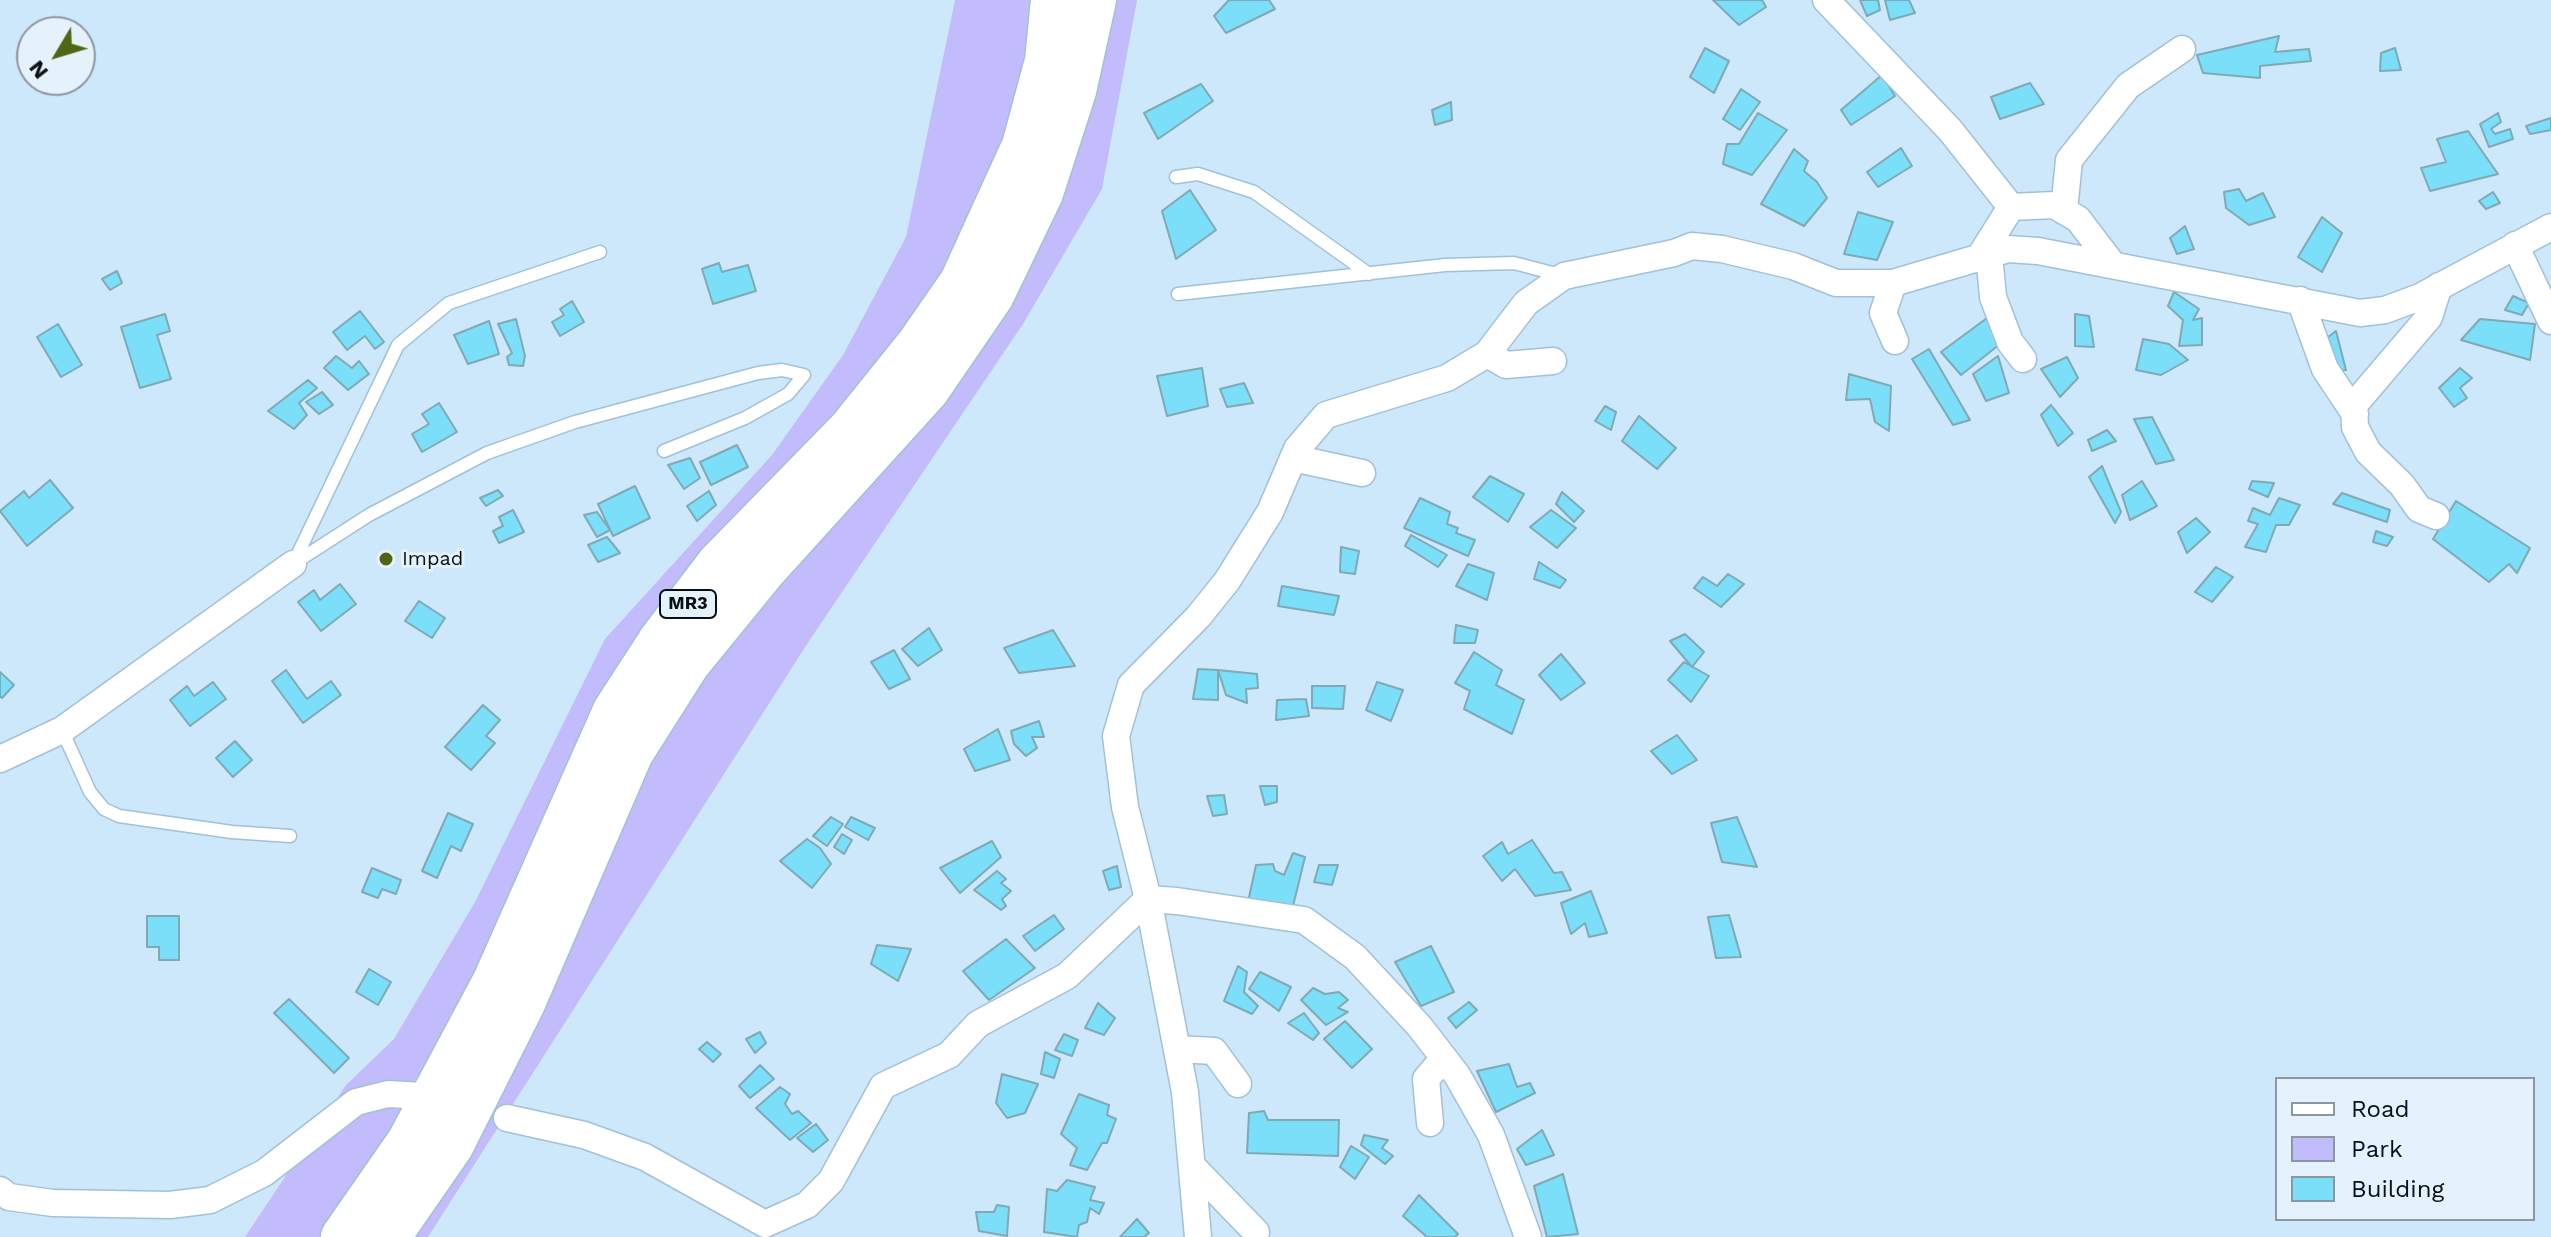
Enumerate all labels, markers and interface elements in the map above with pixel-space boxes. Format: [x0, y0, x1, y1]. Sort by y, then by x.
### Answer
north arrow [16, 16, 96, 96]
text: N [23, 56, 53, 84]
place label: Impad [402, 547, 463, 571]
marker: Impad [377, 550, 395, 568]
road number: MR3 [660, 590, 716, 618]
legend [2275, 1077, 2535, 1221]
text: Road [2351, 1095, 2410, 1123]
text: Park [2351, 1135, 2403, 1163]
text: Building [2351, 1175, 2444, 1203]

